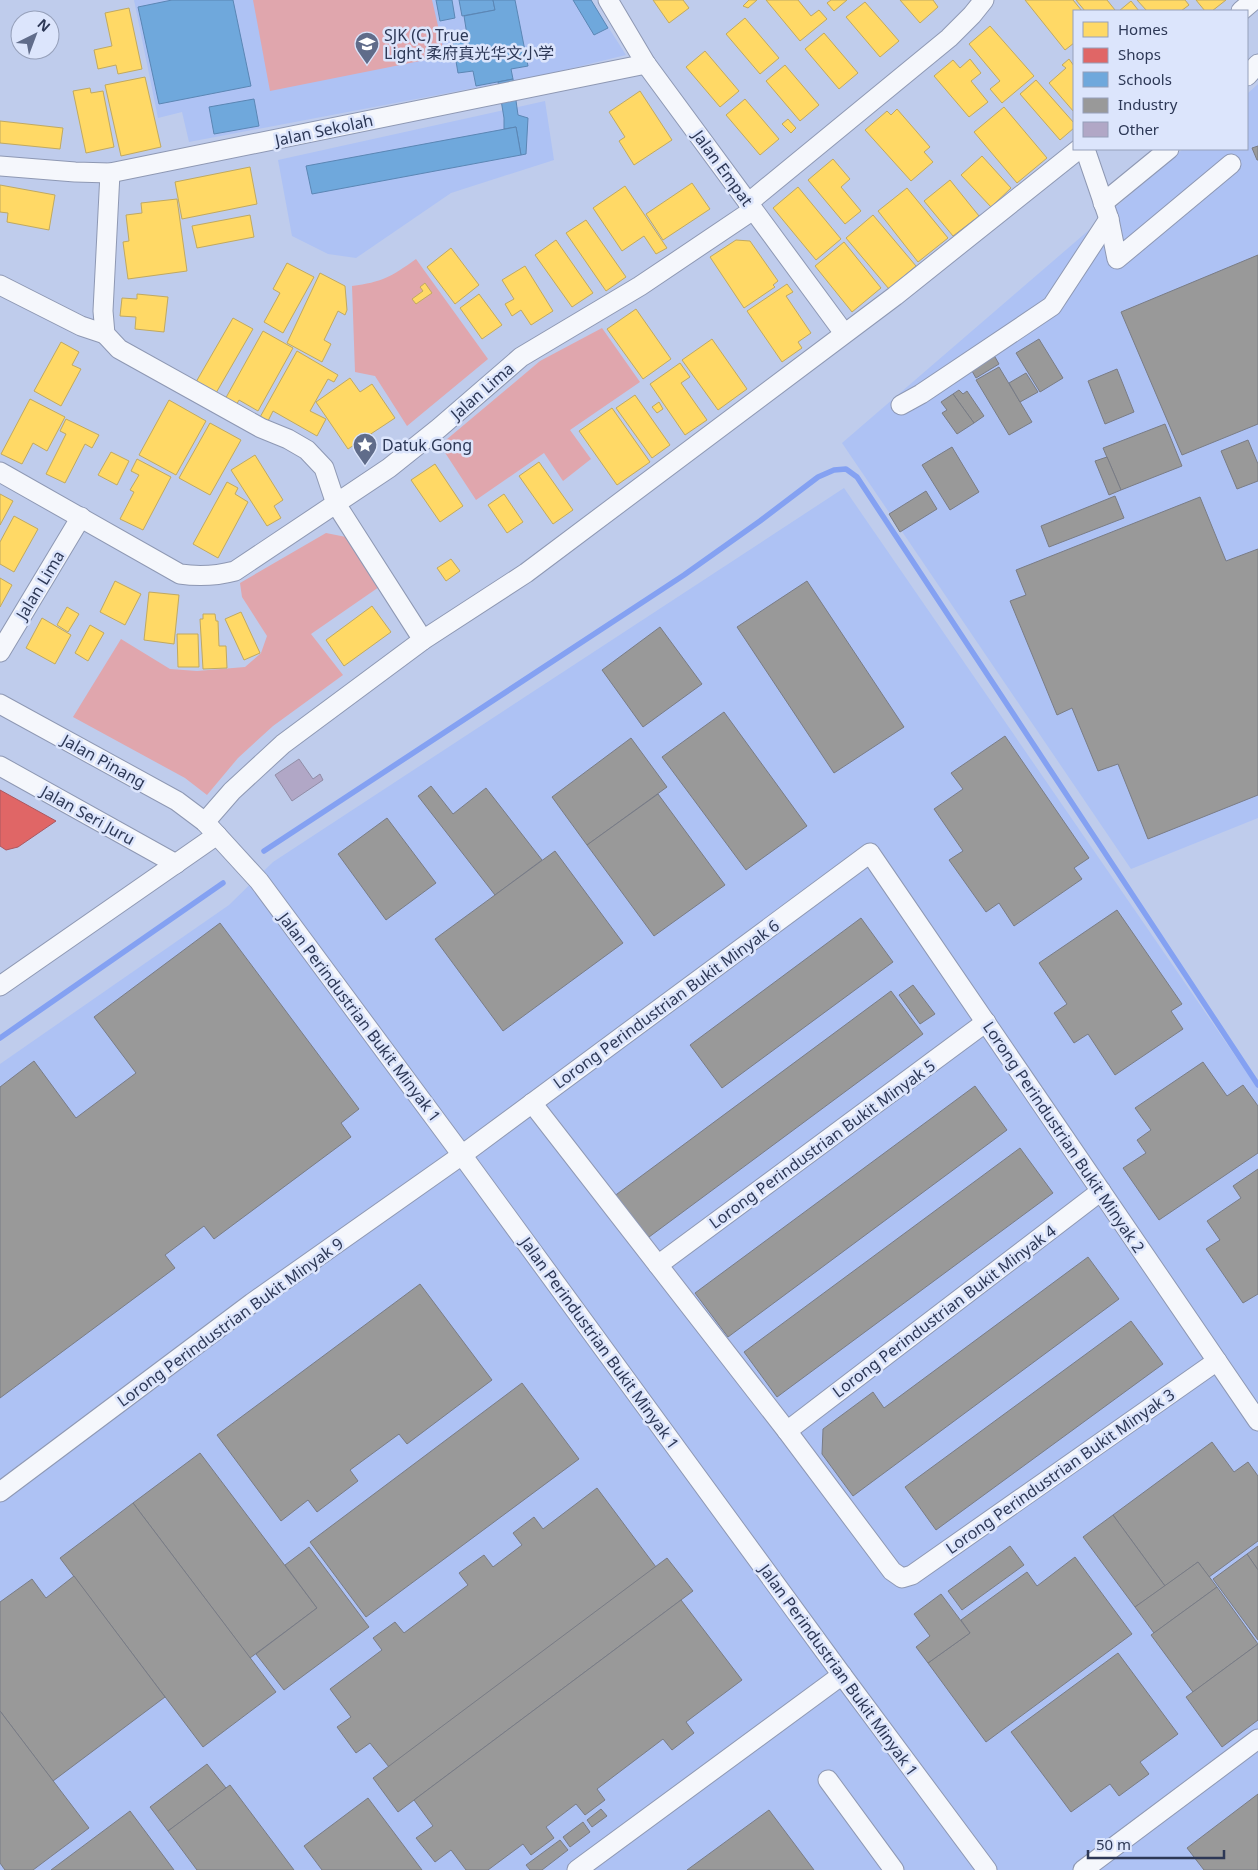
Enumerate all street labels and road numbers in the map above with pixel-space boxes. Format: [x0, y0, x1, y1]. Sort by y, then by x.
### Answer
street label: Jalan Sekolah [271, 109, 375, 152]
street label: Jalan Empat [687, 124, 758, 211]
street label: Jalan Lima [444, 357, 518, 426]
street label: Jalan Lima [10, 546, 69, 625]
street label: Jalan Pinang [56, 728, 150, 793]
street label: Jalan Seri Juru [35, 779, 139, 850]
street label: Jalan Perindustrian Bukit Minyak 1 [273, 906, 446, 1126]
street label: Lorong Perindustrian Bukit Minyak 6 [548, 914, 784, 1094]
street label: Lorong Perindustrian Bukit Minyak 2 [978, 1017, 1150, 1257]
street label: Lorong Perindustrian Bukit Minyak 5 [704, 1054, 940, 1234]
street label: Lorong Perindustrian Bukit Minyak 4 [828, 1220, 1060, 1402]
street label: Jalan Perindustrian Bukit Minyak 1 [514, 1231, 684, 1453]
street label: Lorong Perindustrian Bukit Minyak 9 [112, 1232, 348, 1412]
street label: Lorong Perindustrian Bukit Minyak 3 [941, 1383, 1179, 1559]
street label: Jalan Perindustrian Bukit Minyak 1 [753, 1558, 923, 1780]

